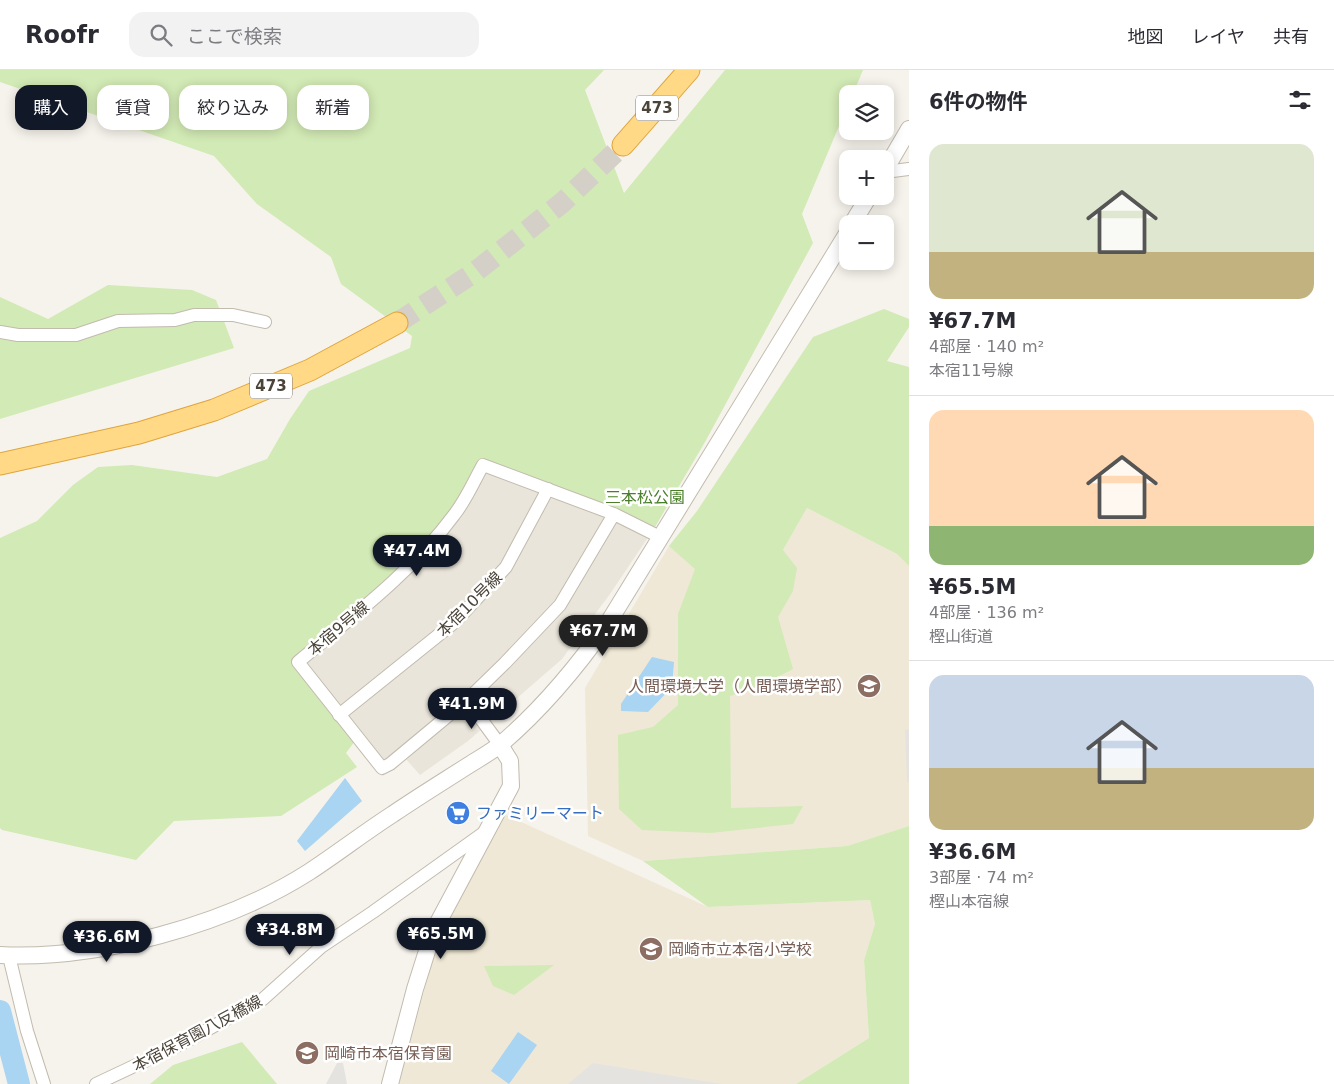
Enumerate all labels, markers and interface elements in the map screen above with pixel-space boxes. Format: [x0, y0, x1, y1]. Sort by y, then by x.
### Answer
search box [129, 12, 479, 57]
text: Roofr [25, 21, 99, 49]
icon: search [147, 21, 175, 49]
text: ここで検索 [187, 25, 282, 47]
text: 地図 [1128, 26, 1164, 47]
text: レイヤ [1192, 26, 1245, 47]
text: 共有 [1273, 26, 1309, 47]
chip: 購入 [15, 85, 87, 130]
chip: 賃貸 [97, 85, 169, 130]
chip: 絞り込み [179, 85, 287, 130]
chip: 新着 [297, 85, 369, 130]
map controls [839, 85, 894, 270]
button: layers [839, 85, 894, 140]
icon: filters [1286, 86, 1314, 114]
text: 6件の物件 [929, 90, 1028, 114]
road number: 473 [636, 96, 678, 120]
button: + [839, 150, 894, 205]
icon: home [1077, 177, 1167, 267]
button: − [839, 215, 894, 270]
text: ¥67.7M [929, 309, 1016, 333]
text: 4部屋 · 140 m² [929, 337, 1044, 356]
text: 本宿11号線 [929, 361, 1013, 380]
road number: 473 [250, 374, 292, 398]
icon: home [1077, 442, 1167, 532]
park label: 三本松公園 [605, 488, 685, 507]
pin: ¥47.4M [376, 534, 458, 577]
text: ¥47.4M [384, 541, 450, 560]
street label: 本宿10号線 [433, 568, 506, 641]
text: ¥65.5M [929, 575, 1016, 599]
street label: 本宿9号線 [304, 597, 373, 660]
text: 4部屋 · 136 m² [929, 603, 1044, 622]
pin: ¥67.7M [562, 614, 644, 657]
text: ¥67.7M [570, 621, 636, 640]
text: 樫山街道 [929, 627, 993, 646]
school or university icon: 人間環境大学（人間環境学部） [856, 673, 882, 699]
place label: 人間環境大学（人間環境学部） [628, 677, 852, 696]
pin: ¥41.9M [431, 688, 513, 730]
text: ¥41.9M [439, 694, 505, 713]
icon: home [1077, 707, 1167, 797]
supermarket icon: ファミリーマート [445, 800, 471, 826]
place label: ファミリーマート [476, 804, 604, 823]
text: ¥36.6M [929, 840, 1016, 864]
text: 3部屋 · 74 m² [929, 868, 1034, 887]
text: 樫山本宿線 [929, 892, 1009, 911]
pin: ¥34.8M [249, 914, 331, 956]
pin: ¥65.5M [400, 918, 482, 960]
pin: ¥36.6M [66, 920, 148, 963]
text: ¥34.8M [257, 920, 323, 939]
text: ¥65.5M [408, 924, 474, 943]
text: ¥36.6M [74, 927, 140, 946]
school or university icon: 岡崎市立本宿小学校 [638, 936, 664, 962]
place label: 岡崎市立本宿小学校 [668, 940, 812, 959]
street label: 本宿保育園八反橋線 [129, 991, 265, 1076]
school or university icon: 岡崎市本宿保育園 [294, 1040, 320, 1066]
place label: 岡崎市本宿保育園 [324, 1044, 452, 1063]

